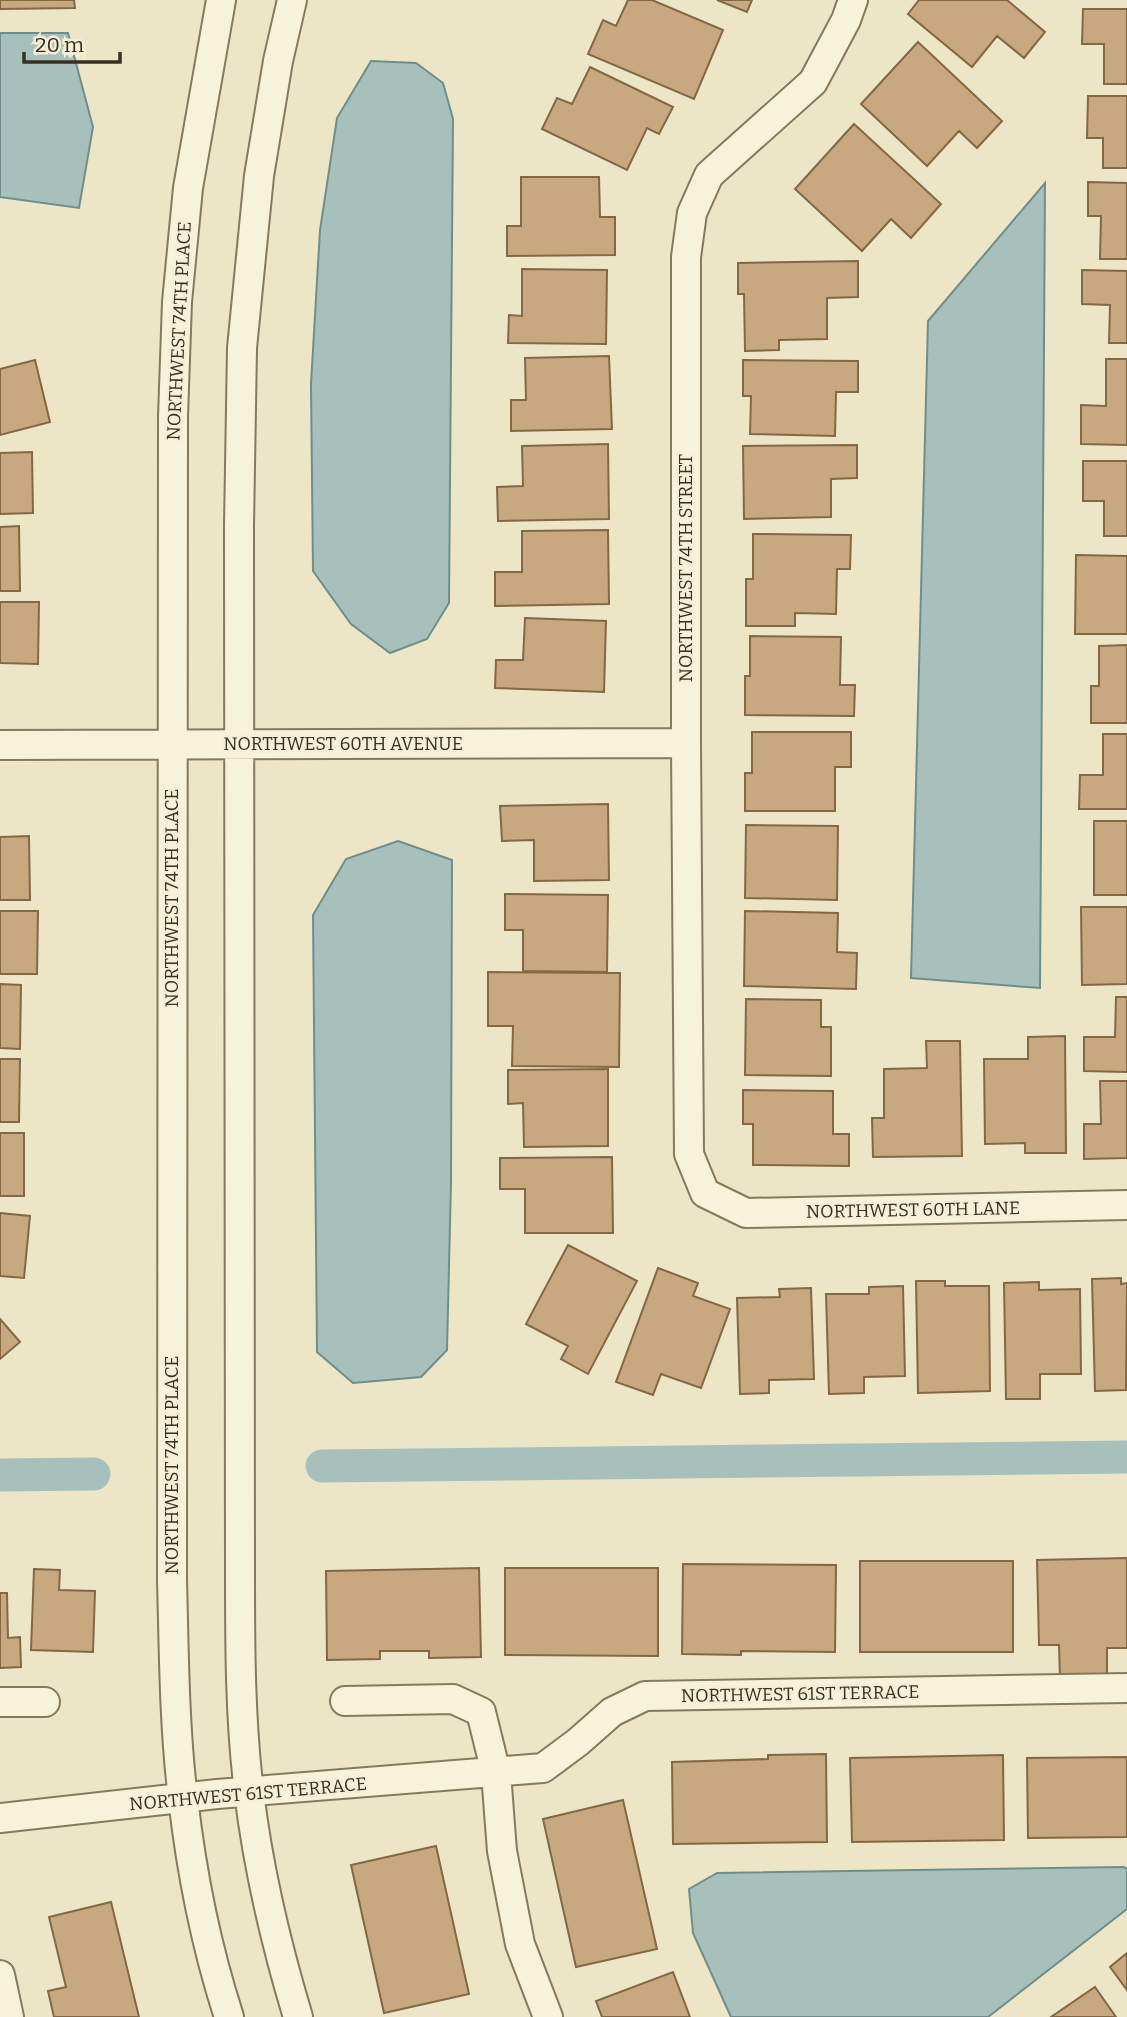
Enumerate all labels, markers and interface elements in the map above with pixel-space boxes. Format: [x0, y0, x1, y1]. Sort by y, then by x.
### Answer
scale bar [24, 21, 121, 65]
text: 20 m [35, 32, 84, 58]
street label: NORTHWEST 74TH PLACE [162, 221, 196, 441]
street label: NORTHWEST 74TH STREET [675, 453, 697, 682]
street label: NORTHWEST 60TH AVENUE [223, 733, 463, 755]
street label: NORTHWEST 74TH PLACE [161, 788, 183, 1008]
street label: NORTHWEST 60TH LANE [806, 1197, 1020, 1223]
street label: NORTHWEST 74TH PLACE [161, 1355, 183, 1575]
street label: NORTHWEST 61ST TERRACE [681, 1681, 919, 1707]
street label: NORTHWEST 61ST TERRACE [128, 1773, 368, 1815]

